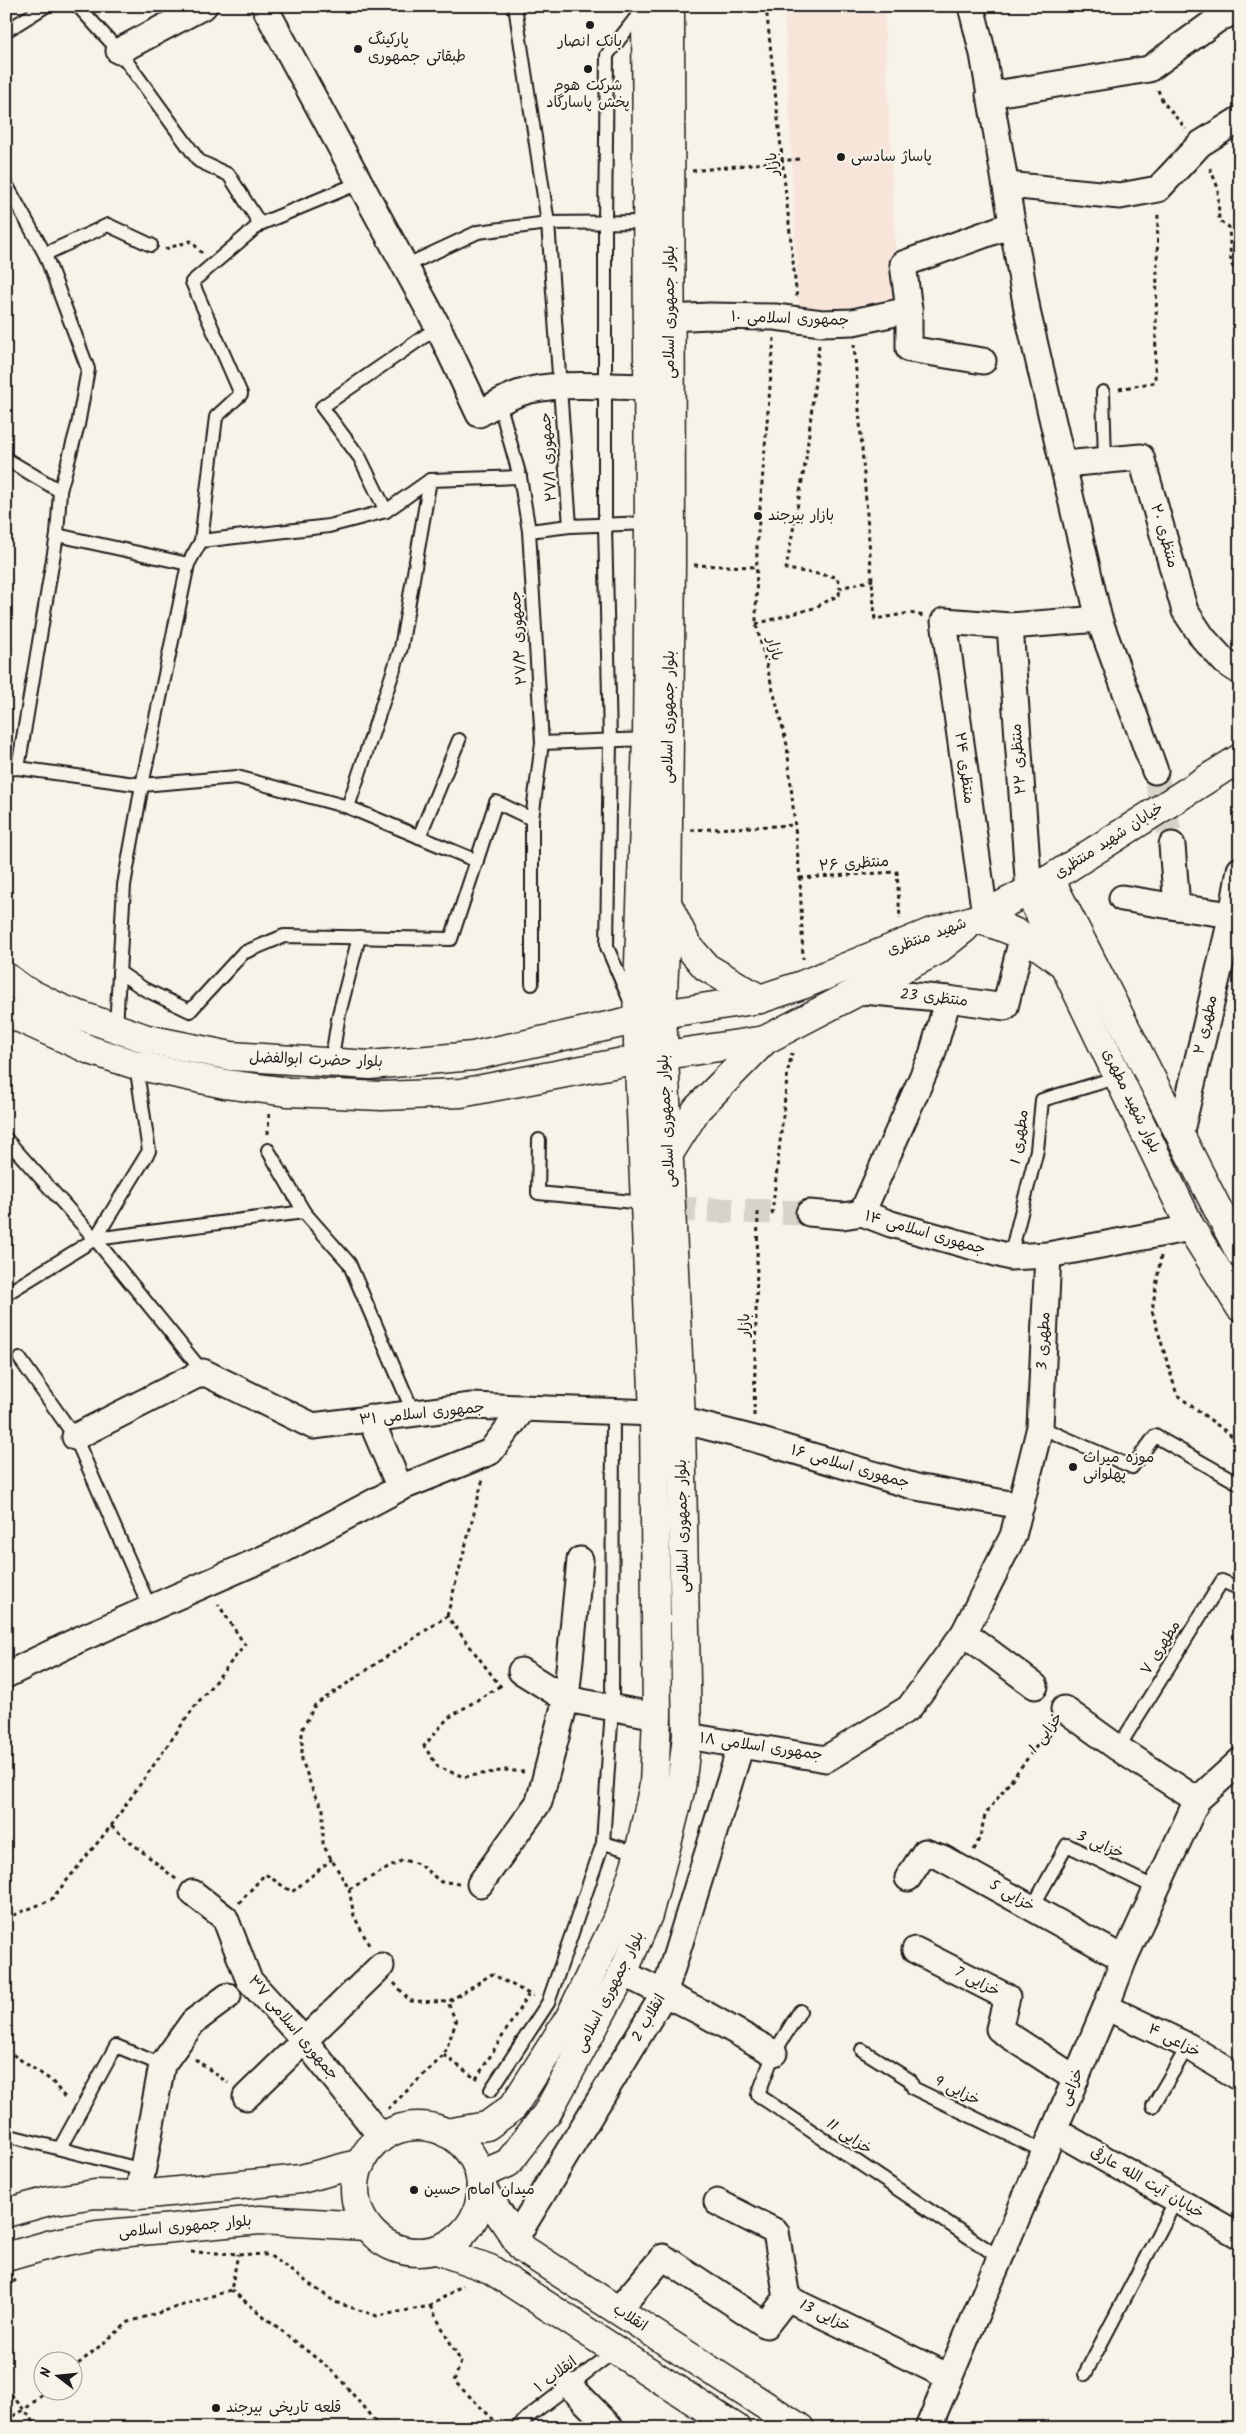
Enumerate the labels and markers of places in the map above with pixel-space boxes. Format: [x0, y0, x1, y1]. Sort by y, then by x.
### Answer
marker: بانک انصار [584, 19, 596, 31]
place label: پارکینگ طبقاتی جمهوری [368, 28, 466, 69]
place label: بانک انصار [557, 30, 622, 54]
marker: پارکینگ طبقاتی جمهوری [352, 43, 364, 55]
marker: شرکت هوم پخش پاسارگاد [582, 63, 594, 75]
place label: شرکت هوم پخش پاسارگاد [546, 74, 630, 115]
place label: پاساژ سادسی [851, 145, 932, 169]
marker: پاساژ سادسی [835, 151, 847, 163]
place label: بازار بیرجند [768, 504, 834, 528]
marker: بازار بیرجند [752, 510, 764, 522]
place label: موزه میراث پهلوانی [1083, 1446, 1154, 1487]
marker: موزه میراث پهلوانی [1067, 1461, 1079, 1473]
place label: میدان امام حسین [424, 2178, 535, 2202]
marker: میدان امام حسین [408, 2184, 420, 2196]
place label: قلعه تاریخی بیرجند [226, 2396, 341, 2420]
marker: قلعه تاریخی بیرجند [210, 2402, 222, 2414]

